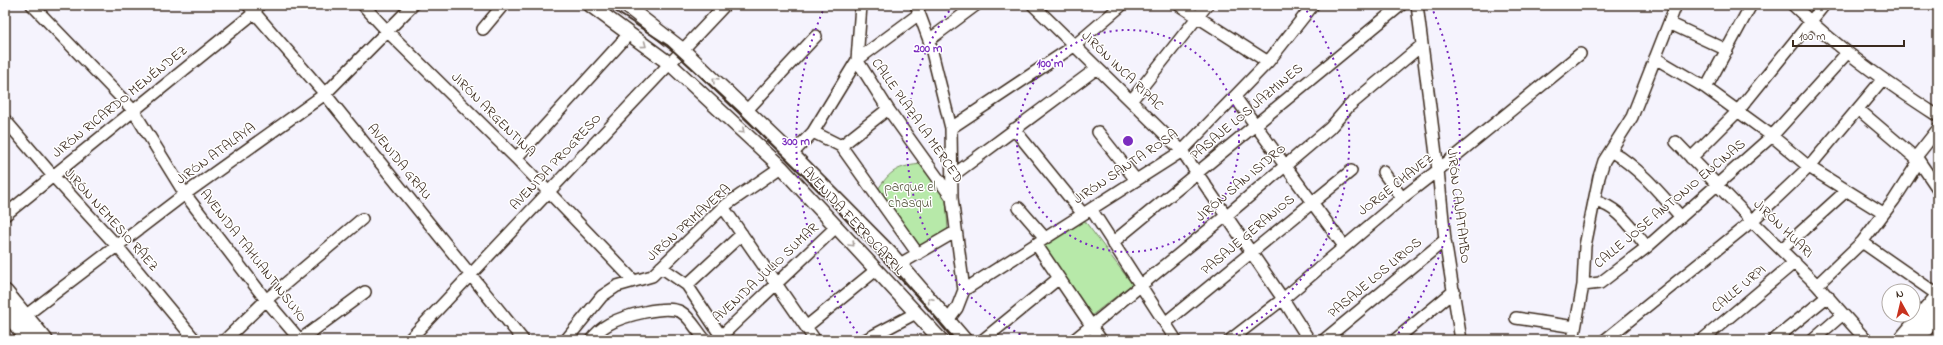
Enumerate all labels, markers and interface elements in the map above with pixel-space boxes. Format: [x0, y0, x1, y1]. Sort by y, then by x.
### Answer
scale bar [1793, 22, 1904, 48]
street label: JIRÓN INCA RIPAC [1076, 26, 1168, 116]
text: 100 m [1799, 28, 1826, 46]
one-way arrow [640, 40, 647, 48]
text: 200 m [913, 40, 943, 58]
street label: JIRÓN RICARDO MENÉNDEZ [48, 41, 192, 163]
street label: CALLE PLAZA LA MERCED [866, 54, 968, 188]
text: 100 m [1037, 55, 1064, 73]
street label: PASAJE LOS JAZMINES [1186, 59, 1308, 165]
street label: JIRÓN ARGENTINA [446, 68, 540, 162]
one-way arrow [712, 77, 720, 85]
street label: AVENIDA PROGRESO [505, 109, 607, 215]
street label: JIRÓN ATALAYA [172, 118, 260, 190]
street label: AVENIDA GRAU [362, 119, 436, 205]
street label: JIRÓN SANTA ROSA [1070, 124, 1182, 210]
one-way arrow [737, 126, 744, 133]
text: 300 m [781, 133, 811, 151]
centre of rings [1121, 134, 1135, 148]
street label: CALLE JOSE ANTONIO ENCINAS [1590, 134, 1750, 274]
street label: JIRÓN SAN ISIDRO [1191, 139, 1291, 227]
street label: JIRÓN CAJATAMBO [1441, 147, 1475, 265]
street label: JORGE CHAVEZ [1354, 149, 1438, 221]
street label: AVENIDA FERROCARRIL [797, 162, 909, 280]
street label: JIRÓN NEMESIO RÁEZ [59, 163, 164, 276]
park label: parque el chasqui [884, 177, 936, 214]
street label: JIRÓN PRIMAVERA [642, 179, 736, 267]
street label: AVENIDA TAHUANTINSUYO [194, 185, 312, 327]
street label: PASAJE GERANIOS [1196, 189, 1300, 281]
street label: JIRÓN HUARI [1748, 195, 1818, 263]
street label: AVENIDA JULIO SUMAR [708, 218, 824, 328]
street label: PASAJE LOS LIRIOS [1323, 232, 1427, 324]
one-way arrow [847, 239, 855, 247]
street label: CALLE URPI [1707, 260, 1771, 318]
north arrow [1881, 283, 1921, 323]
text: N [1895, 286, 1905, 303]
one-way arrow [928, 297, 935, 304]

